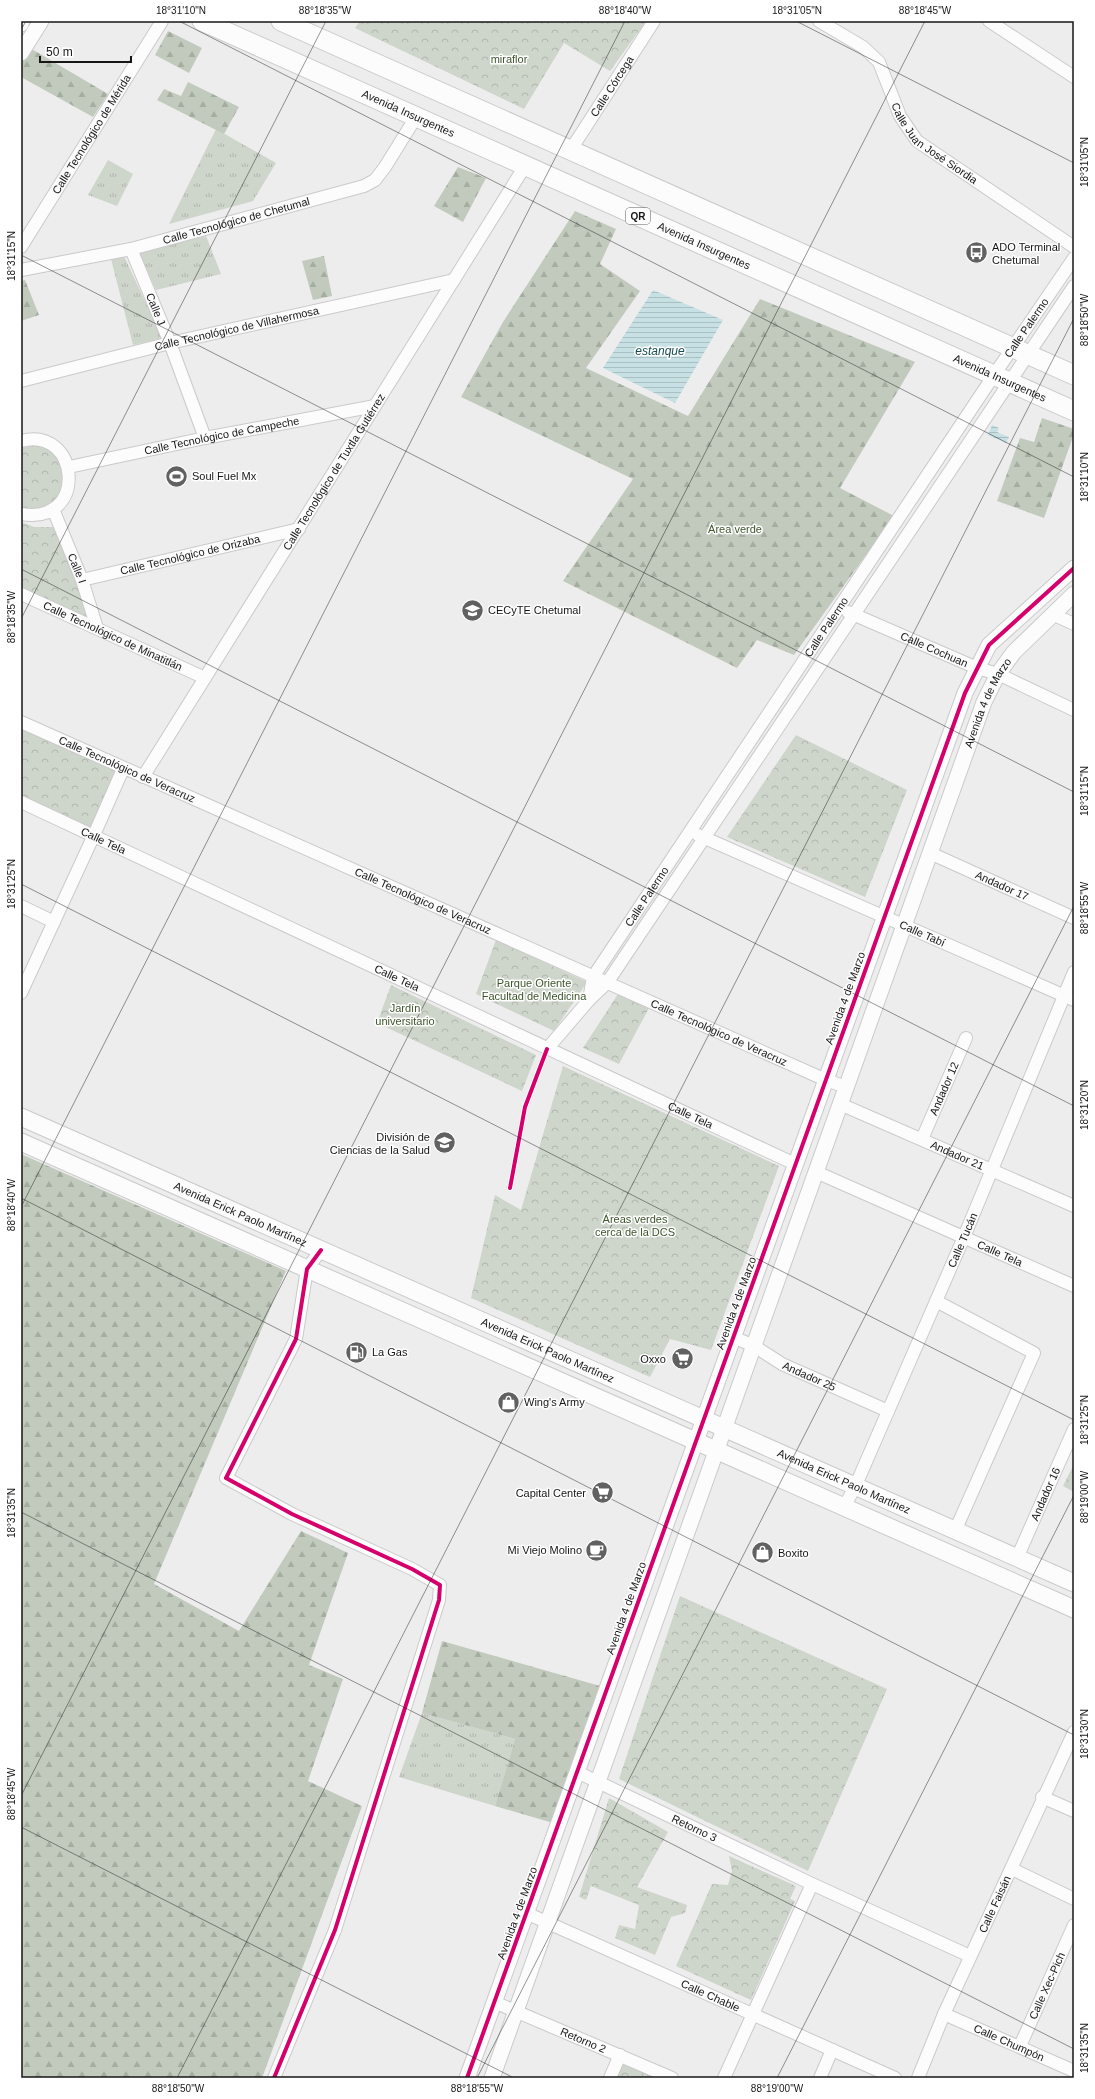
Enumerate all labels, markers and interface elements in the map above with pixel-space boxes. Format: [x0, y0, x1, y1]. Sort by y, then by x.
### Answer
text: 18°31'10"N [156, 5, 206, 16]
text: 88°18'35"W [299, 5, 352, 16]
text: 88°18'40"W [599, 5, 652, 16]
text: 18°31'05"N [772, 5, 822, 16]
text: 88°18'45"W [899, 5, 952, 16]
scale bar [40, 38, 131, 64]
text: 50 m [46, 45, 73, 59]
park label: miraflor [491, 53, 528, 65]
street label: Calle Córcega [588, 53, 636, 119]
street label: Calle Tecnológico de Mérida [50, 72, 134, 196]
street label: Avenida Insurgentes [360, 87, 457, 139]
street label: Calle Juan José Siordia [889, 101, 980, 187]
text: 18°31'05"N [1079, 137, 1090, 187]
street label: Calle Tecnológico de Chetumal [161, 195, 311, 246]
road number: QR [626, 208, 650, 224]
street label: Avenida Insurgentes [656, 220, 753, 272]
text: 18°31'15"N [6, 231, 17, 281]
bus stop icon: ADO Terminal Chetumal [963, 240, 989, 266]
place label: ADO Terminal Chetumal [992, 241, 1060, 266]
street label: Calle J [144, 291, 168, 327]
text: 88°18'50"W [1079, 293, 1090, 346]
street label: Calle Palermo [1002, 296, 1051, 360]
street label: Calle Tecnológico de Villahermosa [153, 304, 321, 353]
water label: estanque [635, 344, 685, 358]
street label: Avenida Insurgentes [952, 352, 1048, 404]
street label: Calle Tecnológico de Tuxtla Gutiérrez [280, 391, 387, 552]
street label: Calle Tecnológico de Campeche [143, 414, 300, 457]
text: 18°31'10"N [1079, 452, 1090, 502]
sports icon: Soul Fuel Mx [163, 463, 189, 489]
place label: Soul Fuel Mx [192, 470, 257, 482]
park label: Área verde [708, 523, 762, 535]
street label: Calle Tecnológico de Orizaba [119, 532, 262, 577]
street label: Calle I [66, 552, 89, 585]
text: 88°18'35"W [6, 590, 17, 643]
street label: Calle Palermo [802, 595, 850, 659]
school or university icon: CECyTE Chetumal [459, 597, 485, 623]
street label: Calle Tecnológico de Minatitlán [41, 599, 184, 673]
place label: CECyTE Chetumal [488, 604, 581, 616]
street label: Calle Cochuan [899, 630, 970, 669]
street label: Avenida 4 de Marzo [962, 656, 1014, 749]
street label: Calle Tecnológico de Veracruz [57, 734, 197, 805]
text: 18°31'15"N [1079, 766, 1090, 816]
street label: Calle Tela [79, 825, 129, 857]
text: 18°31'25"N [6, 859, 17, 909]
street label: Calle Palermo [622, 864, 671, 929]
street label: Calle Tecnológico de Veracruz [353, 865, 493, 936]
street label: Andador 17 [974, 868, 1030, 903]
text: 88°18'55"W [1079, 881, 1090, 934]
street label: Calle Tabí [898, 918, 947, 949]
street label: Avenida 4 de Marzo [823, 950, 867, 1046]
street label: Calle Tela [373, 962, 422, 994]
park label: Parque Oriente Facultad de Medicina [482, 977, 587, 1002]
street label: Calle Tecnológico de Veracruz [649, 997, 789, 1068]
park label: Jardín universitario [375, 1002, 435, 1027]
street label: Andador 12 [927, 1060, 961, 1117]
text: 18°31'20"N [1079, 1080, 1090, 1130]
street label: Calle Tela [666, 1099, 716, 1131]
school or university icon: División de Ciencias de la Salud [432, 1130, 458, 1156]
place label: División de Ciencias de la Salud [330, 1131, 430, 1156]
street label: Andador 21 [929, 1138, 986, 1172]
text: 88°18'40"W [6, 1178, 17, 1231]
street label: Avenida Erick Paolo Martínez [172, 1179, 309, 1249]
street label: Calle Tucán [945, 1211, 979, 1269]
park label: Áreas verdes cerca de la DCS [595, 1213, 675, 1238]
street label: Calle Tela [975, 1238, 1025, 1269]
street label: Avenida 4 de Marzo [714, 1255, 758, 1351]
street label: Avenida Erick Paolo Martínez [479, 1315, 616, 1385]
fuel station icon: La Gas [344, 1339, 370, 1365]
place label: La Gas [372, 1346, 408, 1358]
supermarket icon: Oxxo [669, 1346, 695, 1372]
place label: Oxxo [640, 1353, 666, 1365]
street label: Andador 25 [781, 1359, 838, 1393]
shop icon: Wing's Army [495, 1389, 521, 1415]
text: 18°31'25"N [1079, 1395, 1090, 1445]
place label: Wing's Army [524, 1396, 585, 1408]
street label: Avenida Erick Paolo Martínez [776, 1447, 912, 1516]
street label: Andador 16 [1028, 1465, 1062, 1522]
text: 88°19'00"W [1079, 1470, 1090, 1523]
supermarket icon: Capital Center [589, 1480, 615, 1506]
place label: Capital Center [516, 1487, 586, 1499]
text: 18°31'35"N [6, 1488, 17, 1538]
cafe icon: Mi Viejo Molino [584, 1537, 610, 1563]
shop icon: Boxito [750, 1540, 776, 1566]
place label: Mi Viejo Molino [508, 1544, 582, 1556]
place label: Boxito [778, 1547, 809, 1559]
street label: Avenida 4 de Marzo [604, 1560, 648, 1656]
text: 18°31'30"N [1079, 1709, 1090, 1759]
text: 88°18'45"W [6, 1767, 17, 1820]
street label: Retorno 3 [670, 1812, 719, 1844]
street label: Avenida 4 de Marzo [495, 1865, 539, 1961]
street label: Calle Faisán [976, 1874, 1013, 1935]
street label: Calle Xec-Pich [1027, 1950, 1067, 2021]
street label: Calle Chable [679, 1977, 742, 2014]
street label: Calle Chumpón [972, 2022, 1046, 2063]
text: 18°31'35"N [1079, 2023, 1090, 2073]
street label: Retorno 2 [559, 2025, 608, 2055]
text: 88°18'50"W [152, 2083, 205, 2094]
text: 88°18'55"W [451, 2083, 504, 2094]
text: 88°19'00"W [751, 2083, 804, 2094]

